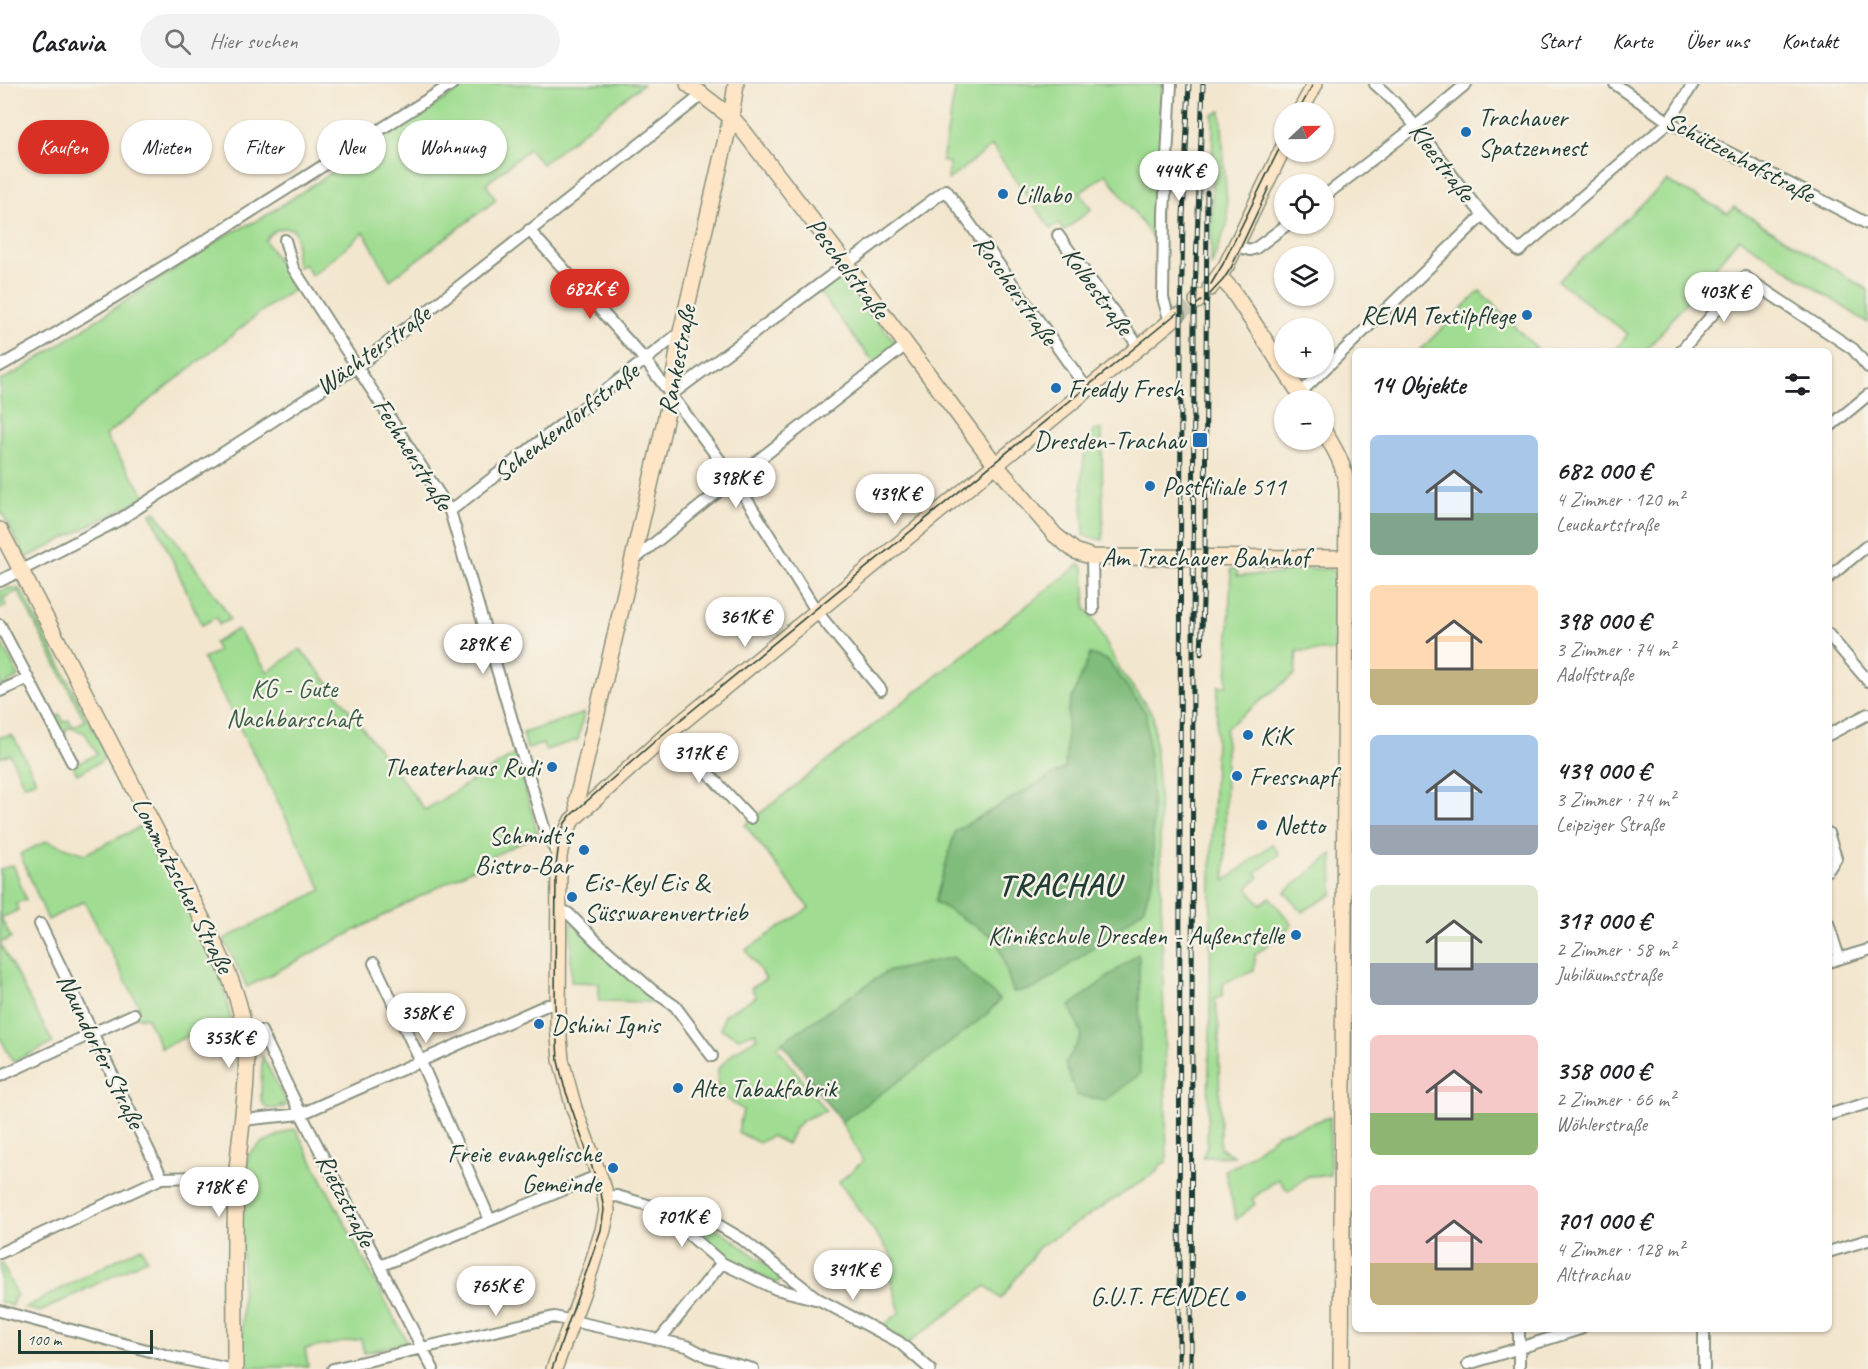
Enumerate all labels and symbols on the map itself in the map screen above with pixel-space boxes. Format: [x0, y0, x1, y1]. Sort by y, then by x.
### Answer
place label: Trachauer Spatzennest [1478, 101, 1589, 164]
north arrow [1274, 102, 1334, 162]
street label: Schützenhofstraße [1659, 104, 1823, 211]
street label: Kleestraße [1402, 116, 1484, 210]
marker: Trachauer Spatzennest [1459, 125, 1473, 139]
pin: 444K € [1130, 151, 1228, 202]
place label: Lillabo [1015, 178, 1073, 211]
marker: Lillabo [996, 187, 1010, 201]
street label: Peschelstraße [799, 211, 898, 327]
street label: Roscherstraße [966, 229, 1067, 353]
street label: Kolbestraße [1055, 240, 1143, 344]
pin: 682K € [541, 269, 639, 320]
pin: 403K € [1675, 272, 1773, 323]
street label: Wächterstraße [309, 296, 439, 403]
place label: RENA Textilpflege [1361, 299, 1518, 332]
street label: Rankestraße [650, 300, 704, 418]
marker: RENA Textilpflege [1520, 308, 1534, 322]
street label: Schenkendorfstraße [486, 353, 648, 489]
place label: Freddy Fresh [1068, 372, 1185, 405]
marker: Freddy Fresh [1049, 381, 1063, 395]
street label: Fechnerstraße [365, 392, 462, 519]
place label: Dresden-Trachau [1034, 424, 1187, 457]
marker: Dresden-Trachau [1191, 431, 1209, 449]
pin: 398K € [687, 458, 785, 509]
place label: Postfiliale 511 [1162, 470, 1287, 503]
pin: 439K € [846, 474, 944, 525]
marker: Postfiliale 511 [1143, 479, 1157, 493]
street label: Am Trachauer Bahnhof [1101, 541, 1315, 574]
pin: 361K € [696, 597, 794, 648]
pin: 289K € [434, 624, 532, 675]
park label: KG - Gute Nachbarschaft [226, 672, 365, 735]
place label: KiK [1260, 719, 1295, 752]
marker: KiK [1241, 728, 1255, 742]
pin: 317K € [650, 733, 748, 784]
place label: Theaterhaus Rudi [384, 751, 543, 784]
marker: Theaterhaus Rudi [545, 760, 559, 774]
place label: Fressnapf [1249, 760, 1342, 793]
marker: Fressnapf [1230, 769, 1244, 783]
street label: Lommatzscher Straße [124, 791, 243, 981]
place label: Netto [1274, 809, 1327, 842]
marker: Netto [1255, 818, 1269, 832]
place label: Schmidt's Bistro-Bar [475, 819, 575, 882]
marker: Schmidt's Bistro-Bar [577, 843, 591, 857]
district label: TRACHAU [998, 864, 1125, 905]
place label: Eis-Keyl Eis & Süsswarenvertrieb [584, 866, 749, 929]
marker: Eis-Keyl Eis & Süsswarenvertrieb [565, 890, 579, 904]
place label: Klinikschule Dresden - Außenstelle [988, 919, 1286, 952]
marker: Klinikschule Dresden - Außenstelle [1289, 928, 1303, 942]
street label: Naundorfer Straße [49, 968, 154, 1136]
pin: 358K € [377, 993, 475, 1044]
place label: Dshini Ignis [551, 1008, 662, 1041]
marker: Dshini Ignis [532, 1017, 546, 1031]
pin: 353K € [180, 1018, 278, 1069]
place label: Alte Tabakfabrik [690, 1072, 838, 1105]
marker: Alte Tabakfabrik [671, 1081, 685, 1095]
place label: Freie evangelische Gemeinde [448, 1137, 604, 1200]
street label: Rietzstraße [309, 1148, 385, 1254]
marker: Freie evangelische Gemeinde [606, 1161, 620, 1175]
pin: 718K € [170, 1167, 268, 1218]
pin: 701K € [633, 1197, 731, 1248]
pin: 341K € [804, 1250, 902, 1301]
pin: 765K € [447, 1266, 545, 1317]
place label: G.U.T. FENDEL [1090, 1280, 1230, 1313]
marker: G.U.T. FENDEL [1234, 1289, 1248, 1303]
scale bar [18, 1327, 153, 1354]

